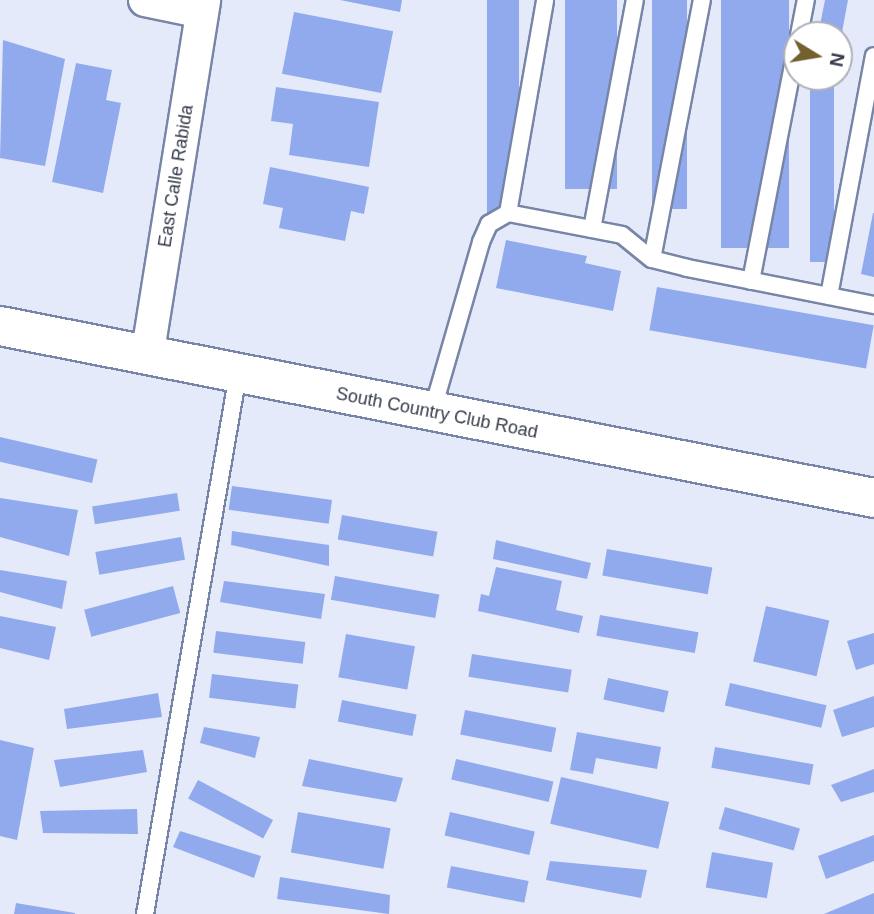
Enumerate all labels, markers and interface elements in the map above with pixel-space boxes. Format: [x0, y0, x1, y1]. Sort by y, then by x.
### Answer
north arrow [783, 21, 853, 91]
text: N [826, 51, 849, 68]
street label: East Calle Rabida [154, 103, 198, 249]
street label: South Country Club Road [334, 383, 540, 443]

